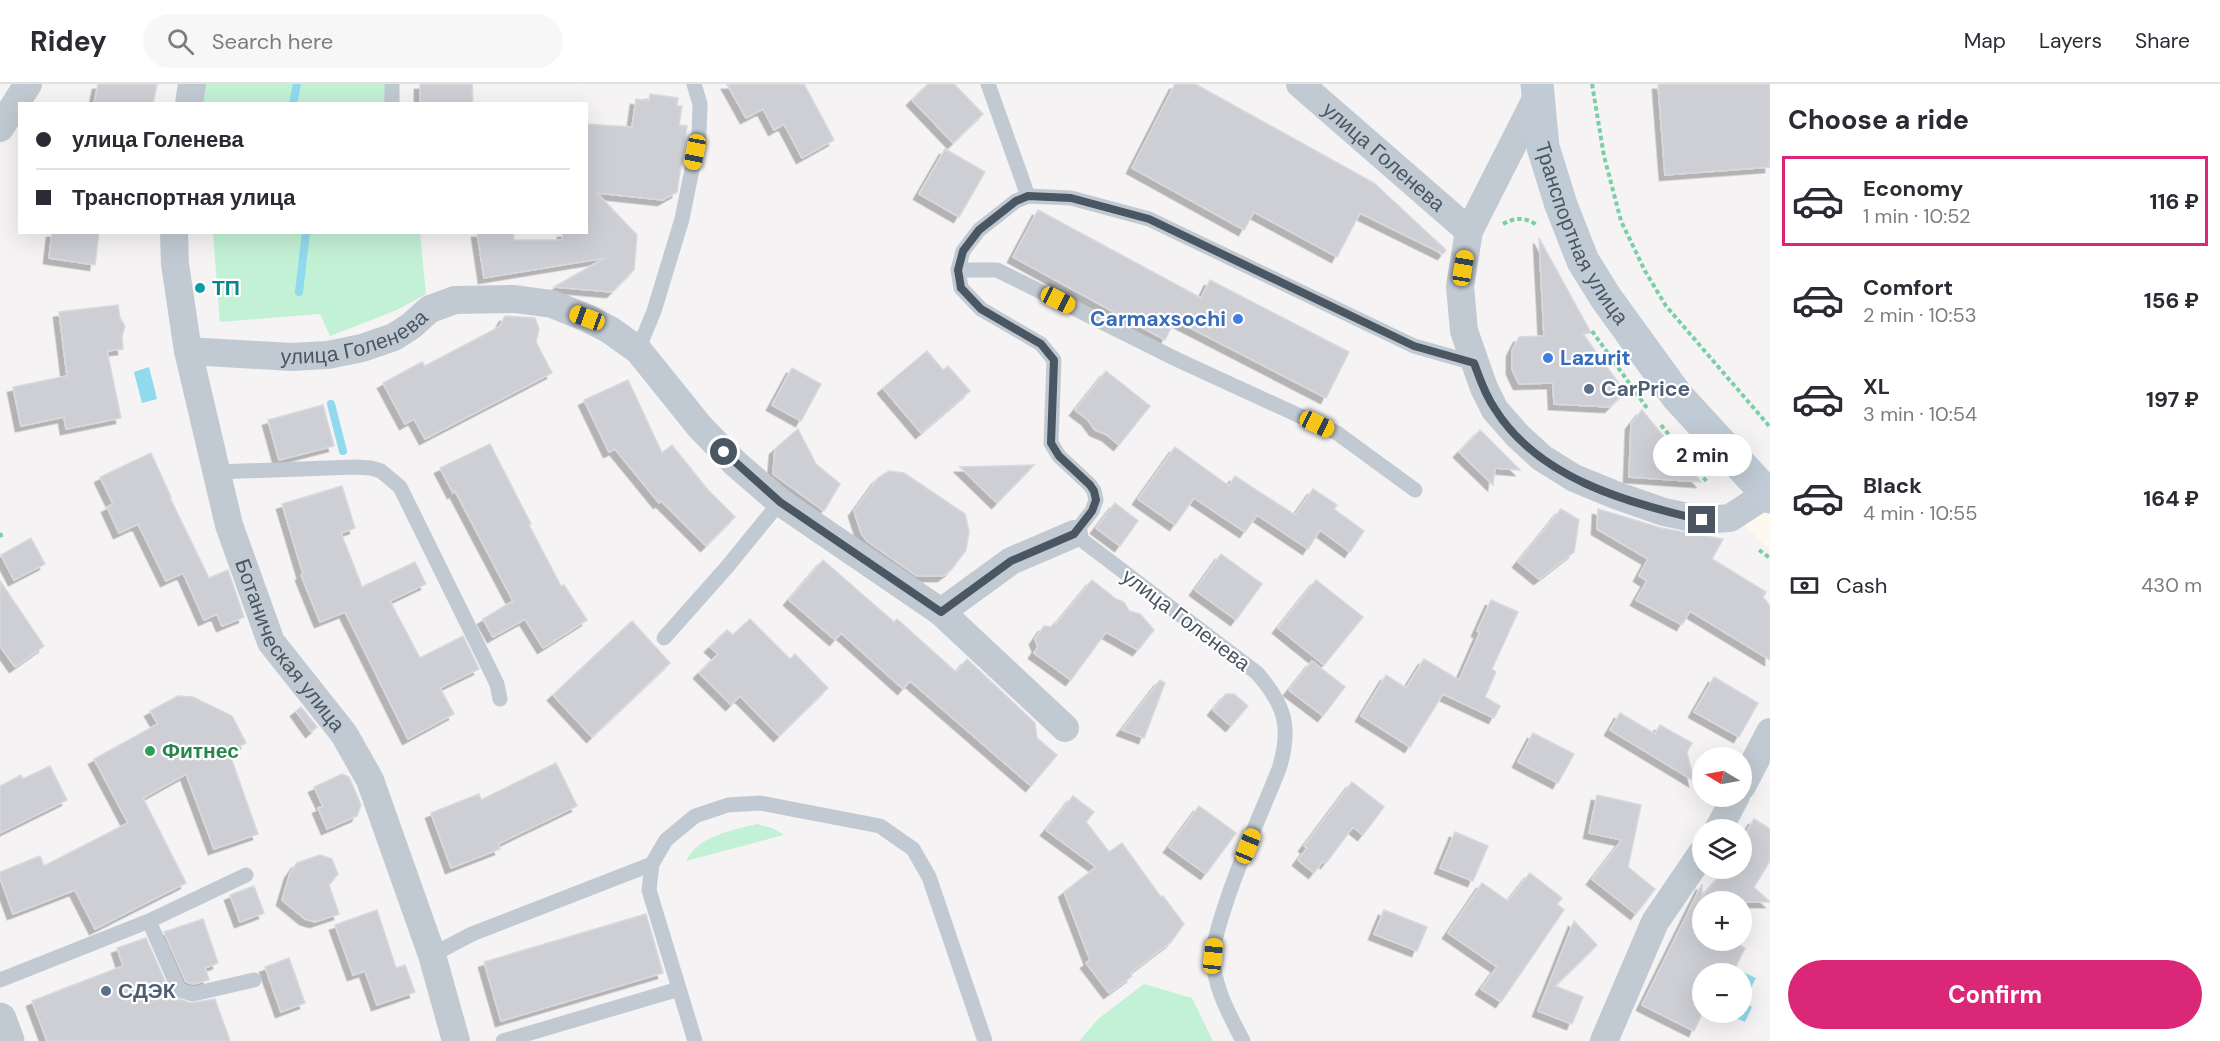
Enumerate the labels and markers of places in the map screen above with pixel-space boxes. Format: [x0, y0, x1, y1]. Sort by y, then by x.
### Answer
place label: ТП [212, 274, 240, 302]
marker: ТП [193, 281, 207, 295]
place label: Carmaxsochi [1090, 305, 1226, 333]
marker: Carmaxsochi [1231, 312, 1245, 326]
place label: Lazurit [1560, 344, 1631, 372]
marker: Lazurit [1541, 351, 1555, 365]
place label: CarPrice [1601, 375, 1690, 403]
marker: CarPrice [1582, 382, 1596, 396]
place label: Фитнес [162, 737, 239, 765]
marker: Фитнес [143, 744, 157, 758]
place label: СДЭК [118, 977, 176, 1005]
marker: СДЭК [99, 984, 113, 998]

